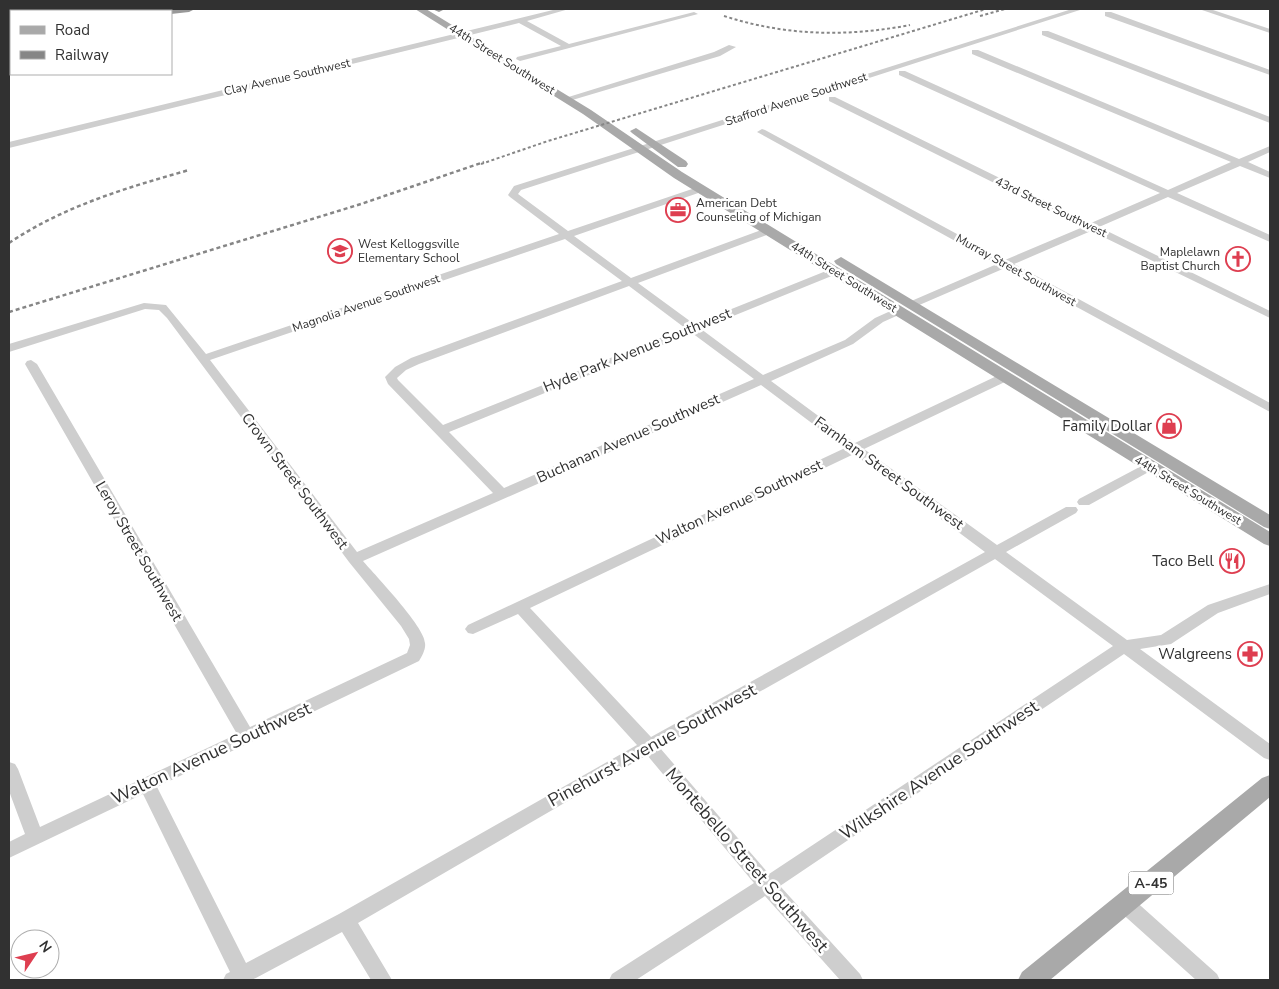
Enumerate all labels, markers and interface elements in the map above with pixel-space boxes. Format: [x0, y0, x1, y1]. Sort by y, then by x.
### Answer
legend [10, 10, 172, 75]
text: Road [55, 20, 90, 40]
street label: 44th Street Southwest [446, 20, 559, 99]
text: Railway [55, 45, 109, 65]
street label: Clay Avenue Southwest [222, 55, 352, 99]
street label: Stafford Avenue Southwest [723, 68, 870, 130]
street label: 43rd Street Southwest [992, 173, 1110, 241]
place label: American Debt Counseling of Michigan [696, 195, 821, 225]
office icon: American Debt Counseling of Michigan [665, 197, 691, 223]
street label: Murray Street Southwest [953, 230, 1080, 310]
place label: West Kelloggsville Elementary School [358, 236, 460, 266]
school or university icon: West Kelloggsville Elementary School [327, 238, 353, 264]
street label: 44th Street Southwest [788, 238, 901, 317]
place label: Maplelawn Baptist Church [1140, 244, 1220, 274]
church icon: Maplelawn Baptist Church [1225, 246, 1251, 272]
street label: Magnolia Avenue Southwest [290, 270, 443, 336]
street label: Hyde Park Avenue Southwest [540, 303, 735, 397]
street label: Buchanan Avenue Southwest [533, 388, 723, 487]
street label: Crown Street Southwest [237, 409, 353, 554]
street label: Farnham Street Southwest [810, 412, 968, 535]
shop icon: Family Dollar [1156, 413, 1182, 439]
place label: Family Dollar [1062, 416, 1153, 436]
street label: 44th Street Southwest [1131, 452, 1245, 529]
street label: Walton Avenue Southwest [653, 454, 826, 549]
street label: Leroy Street Southwest [91, 477, 188, 625]
restaurant icon: Taco Bell [1219, 548, 1245, 574]
place label: Taco Bell [1152, 551, 1215, 571]
pharmacy icon: Walgreens [1237, 641, 1263, 667]
place label: Walgreens [1158, 644, 1232, 664]
street label: Pinehurst Avenue Southwest [544, 677, 761, 812]
street label: Wilkshire Avenue Southwest [835, 694, 1044, 846]
street label: Walton Avenue Southwest [107, 696, 315, 810]
street label: Montebello Street Southwest [660, 763, 834, 958]
road number: A-45 [1128, 871, 1174, 894]
north arrow [10, 929, 60, 979]
text: N [34, 937, 56, 957]

